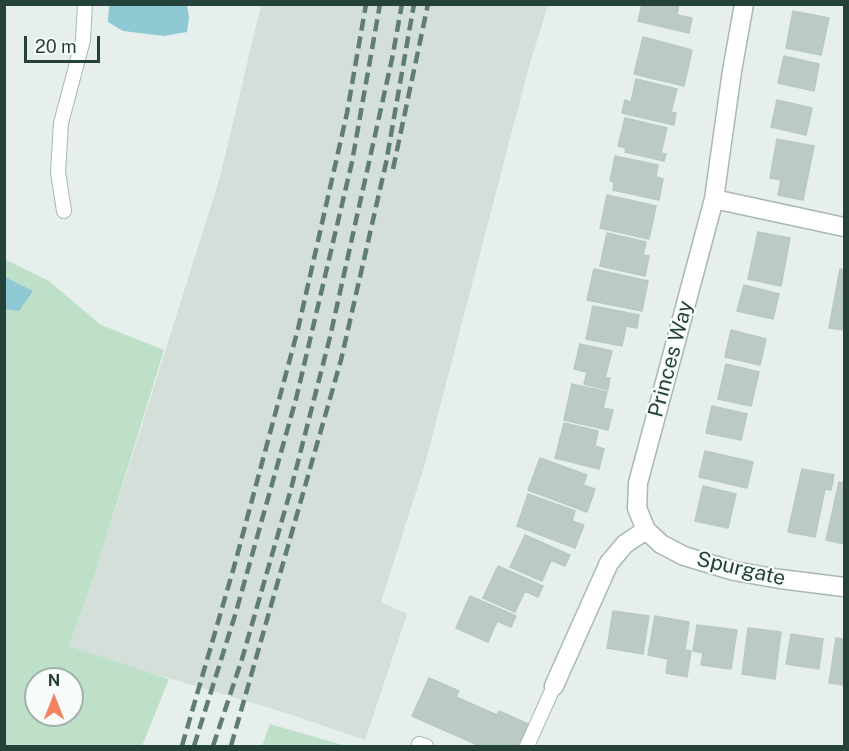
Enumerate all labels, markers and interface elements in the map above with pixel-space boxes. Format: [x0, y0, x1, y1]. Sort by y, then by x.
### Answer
scale bar [27, 24, 104, 62]
text: 20 m [35, 36, 77, 57]
street label: Princes Way [643, 298, 699, 420]
street label: Spurgate [694, 547, 788, 591]
north arrow [24, 667, 84, 727]
text: N [48, 671, 60, 690]

